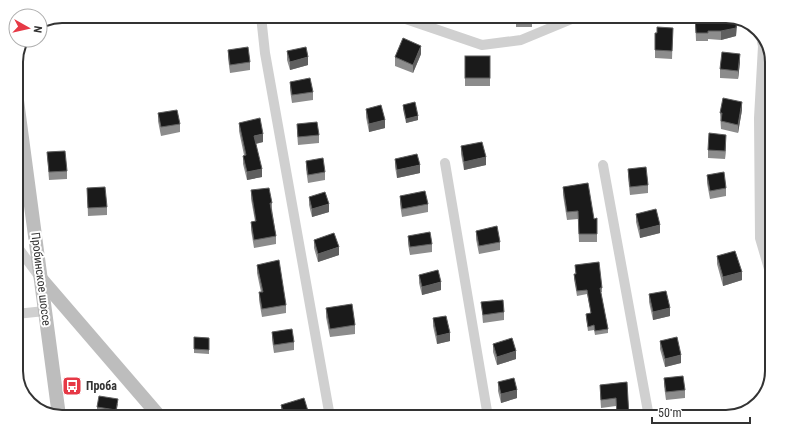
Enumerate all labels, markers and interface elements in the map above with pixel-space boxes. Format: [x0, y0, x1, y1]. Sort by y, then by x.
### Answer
north arrow [8, 8, 48, 48]
text: N [30, 25, 44, 34]
street label: Пробинское шоссе [28, 231, 54, 327]
bus stop icon: Проба [61, 375, 83, 397]
place label: Проба [86, 379, 117, 393]
scale bar [652, 399, 750, 425]
text: 50 m [658, 406, 682, 420]

